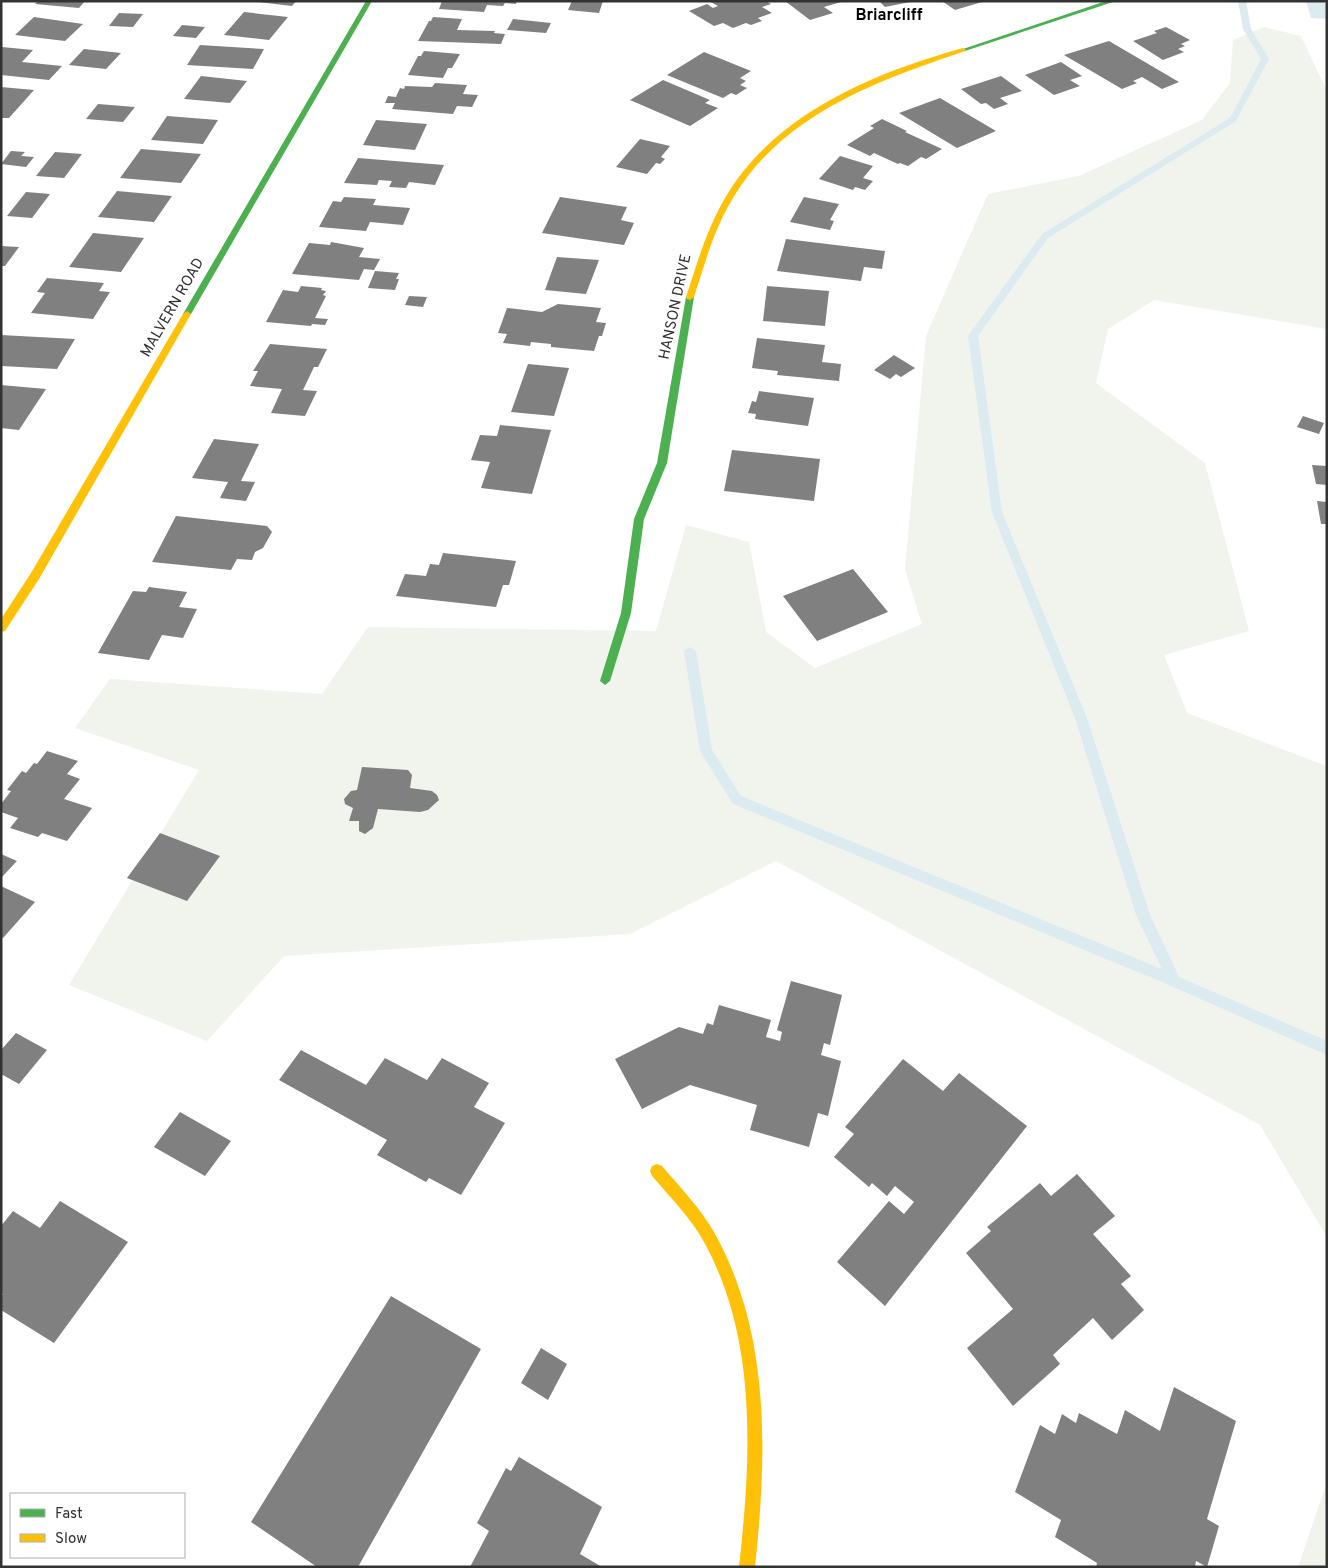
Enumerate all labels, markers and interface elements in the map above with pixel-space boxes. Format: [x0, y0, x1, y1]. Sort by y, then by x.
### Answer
district label: Briarcliff [855, 6, 923, 26]
street label: HANSON DRIVE [656, 252, 696, 362]
street label: MALVERN ROAD [137, 255, 209, 361]
legend [10, 1493, 185, 1558]
text: Fast [55, 1505, 83, 1524]
text: Slow [55, 1530, 87, 1549]

